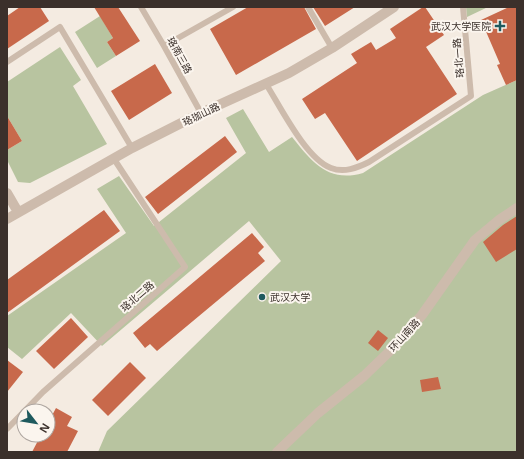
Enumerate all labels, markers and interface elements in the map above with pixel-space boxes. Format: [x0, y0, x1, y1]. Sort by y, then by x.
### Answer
place label: 武汉大学医院 [431, 19, 491, 33]
marker: 武汉大学医院 [494, 20, 506, 32]
street label: 珞南三路 [164, 34, 196, 76]
street label: 珞北一路 [449, 37, 467, 79]
street label: 珞珈山路 [180, 99, 222, 129]
street label: 珞北二路 [117, 278, 157, 314]
place label: 武汉大学 [270, 290, 310, 304]
marker: 武汉大学 [257, 292, 267, 302]
street label: 环山南路 [385, 315, 423, 355]
north arrow [16, 403, 56, 443]
text: N [36, 421, 54, 436]

